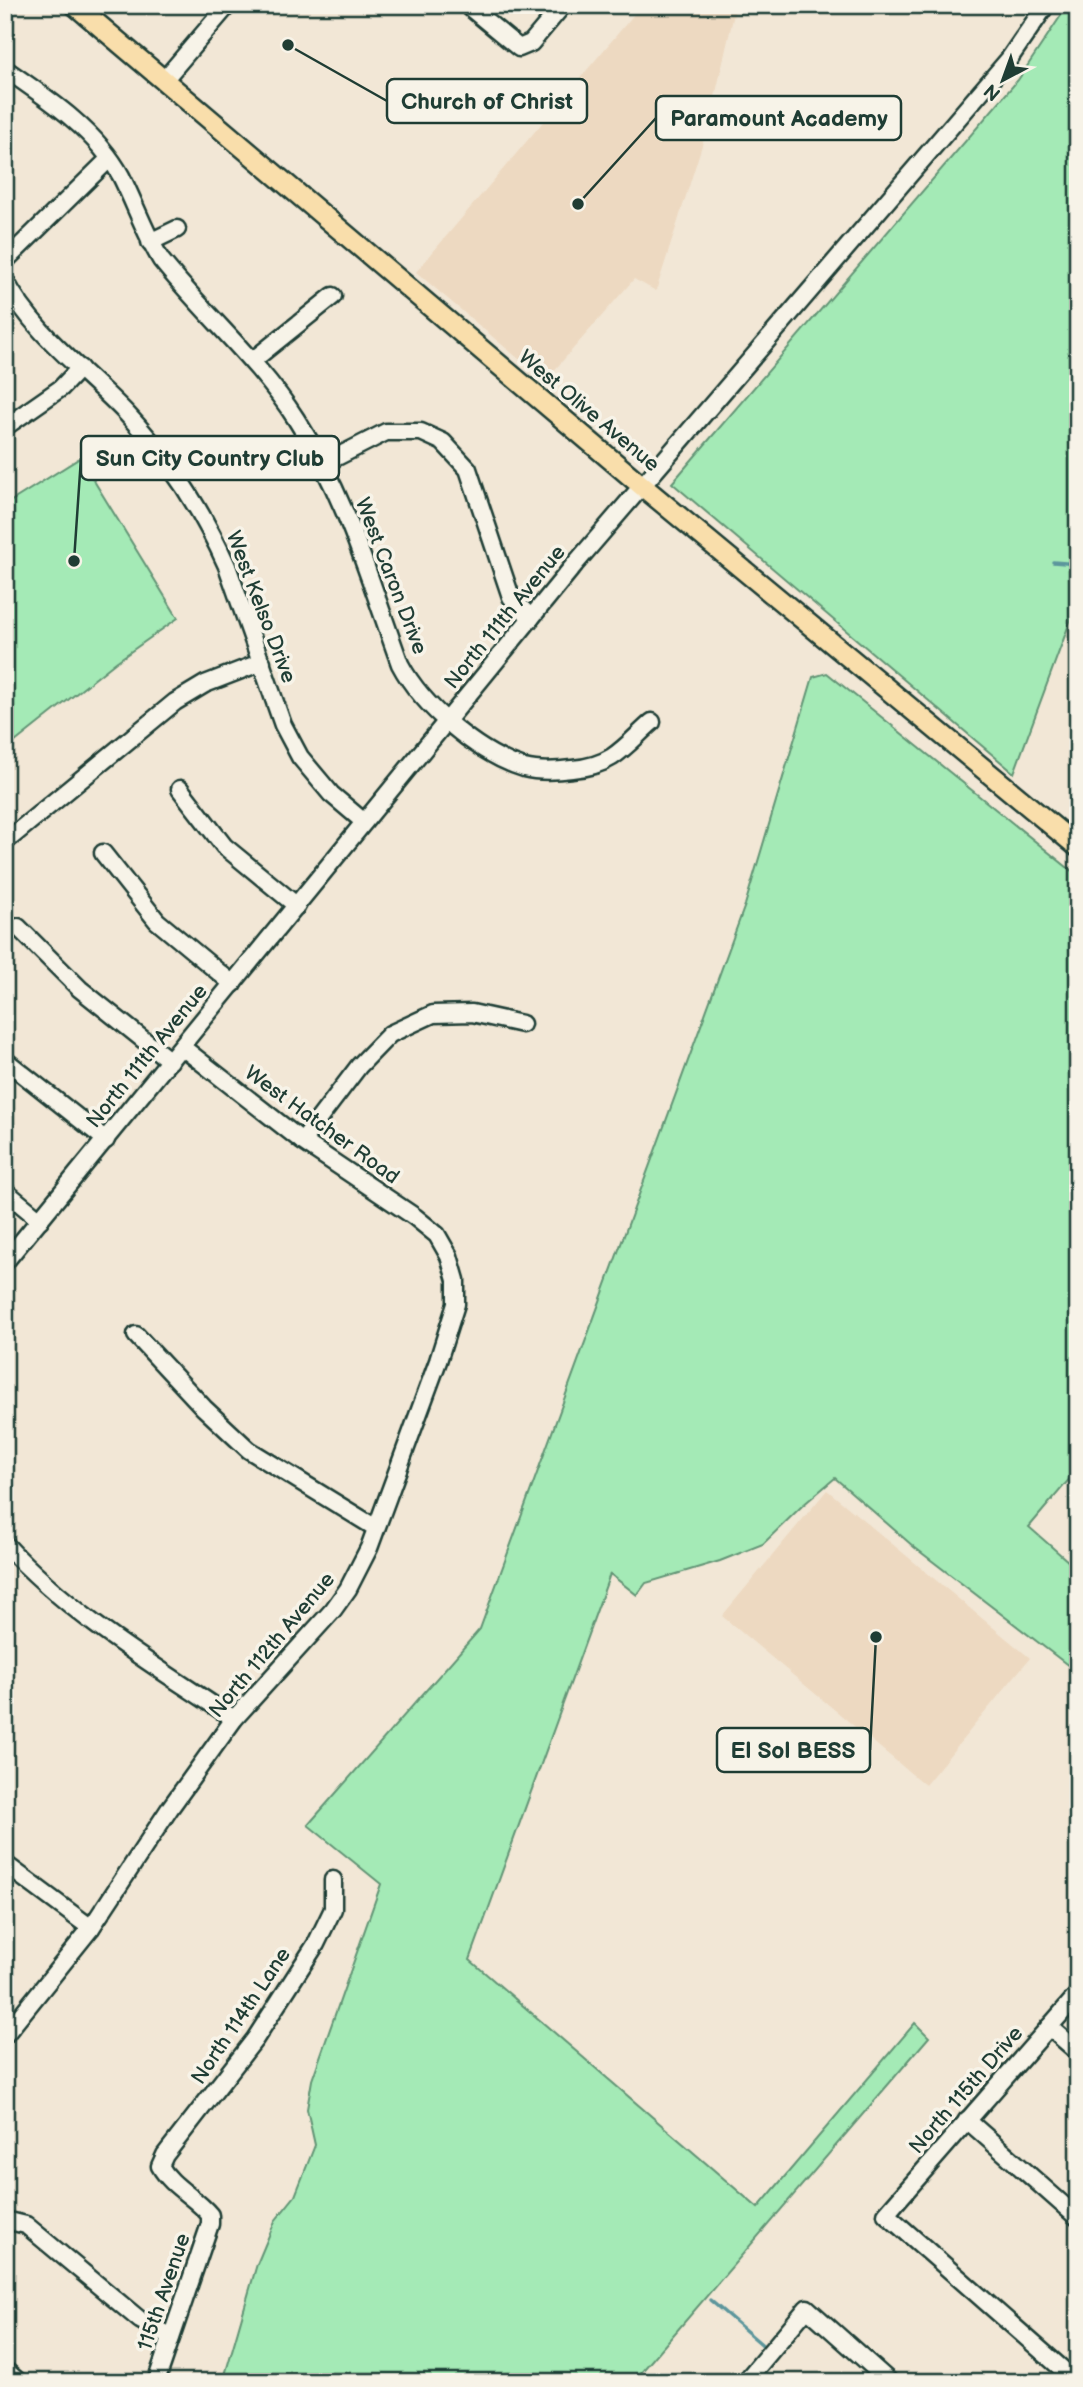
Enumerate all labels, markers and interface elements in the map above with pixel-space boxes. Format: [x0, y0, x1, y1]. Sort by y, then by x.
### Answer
north arrow [968, 46, 1038, 116]
text: N [980, 78, 1006, 105]
callout: Church of Christ [387, 79, 587, 123]
text: Church of Christ [401, 88, 573, 116]
callout: Paramount Academy [656, 96, 901, 140]
text: Paramount Academy [670, 105, 888, 133]
street label: West Olive Avenue [513, 345, 665, 477]
callout: Sun City Country Club [81, 436, 339, 480]
text: Sun City Country Club [96, 445, 325, 473]
street label: West Caron Drive [350, 494, 432, 658]
street label: West Kelso Drive [221, 527, 301, 687]
street label: North 111th Avenue [439, 540, 571, 694]
street label: North 111th Avenue [81, 979, 213, 1133]
street label: West Hatcher Road [240, 1060, 404, 1190]
street label: North 112th Avenue [204, 1567, 340, 1723]
callout: El Sol BESS [717, 1728, 870, 1772]
text: El Sol BESS [730, 1737, 856, 1765]
street label: North 114th Lane [186, 1943, 296, 2089]
street label: North 115th Drive [904, 2021, 1028, 2159]
street label: 115th Avenue [132, 2230, 196, 2354]

